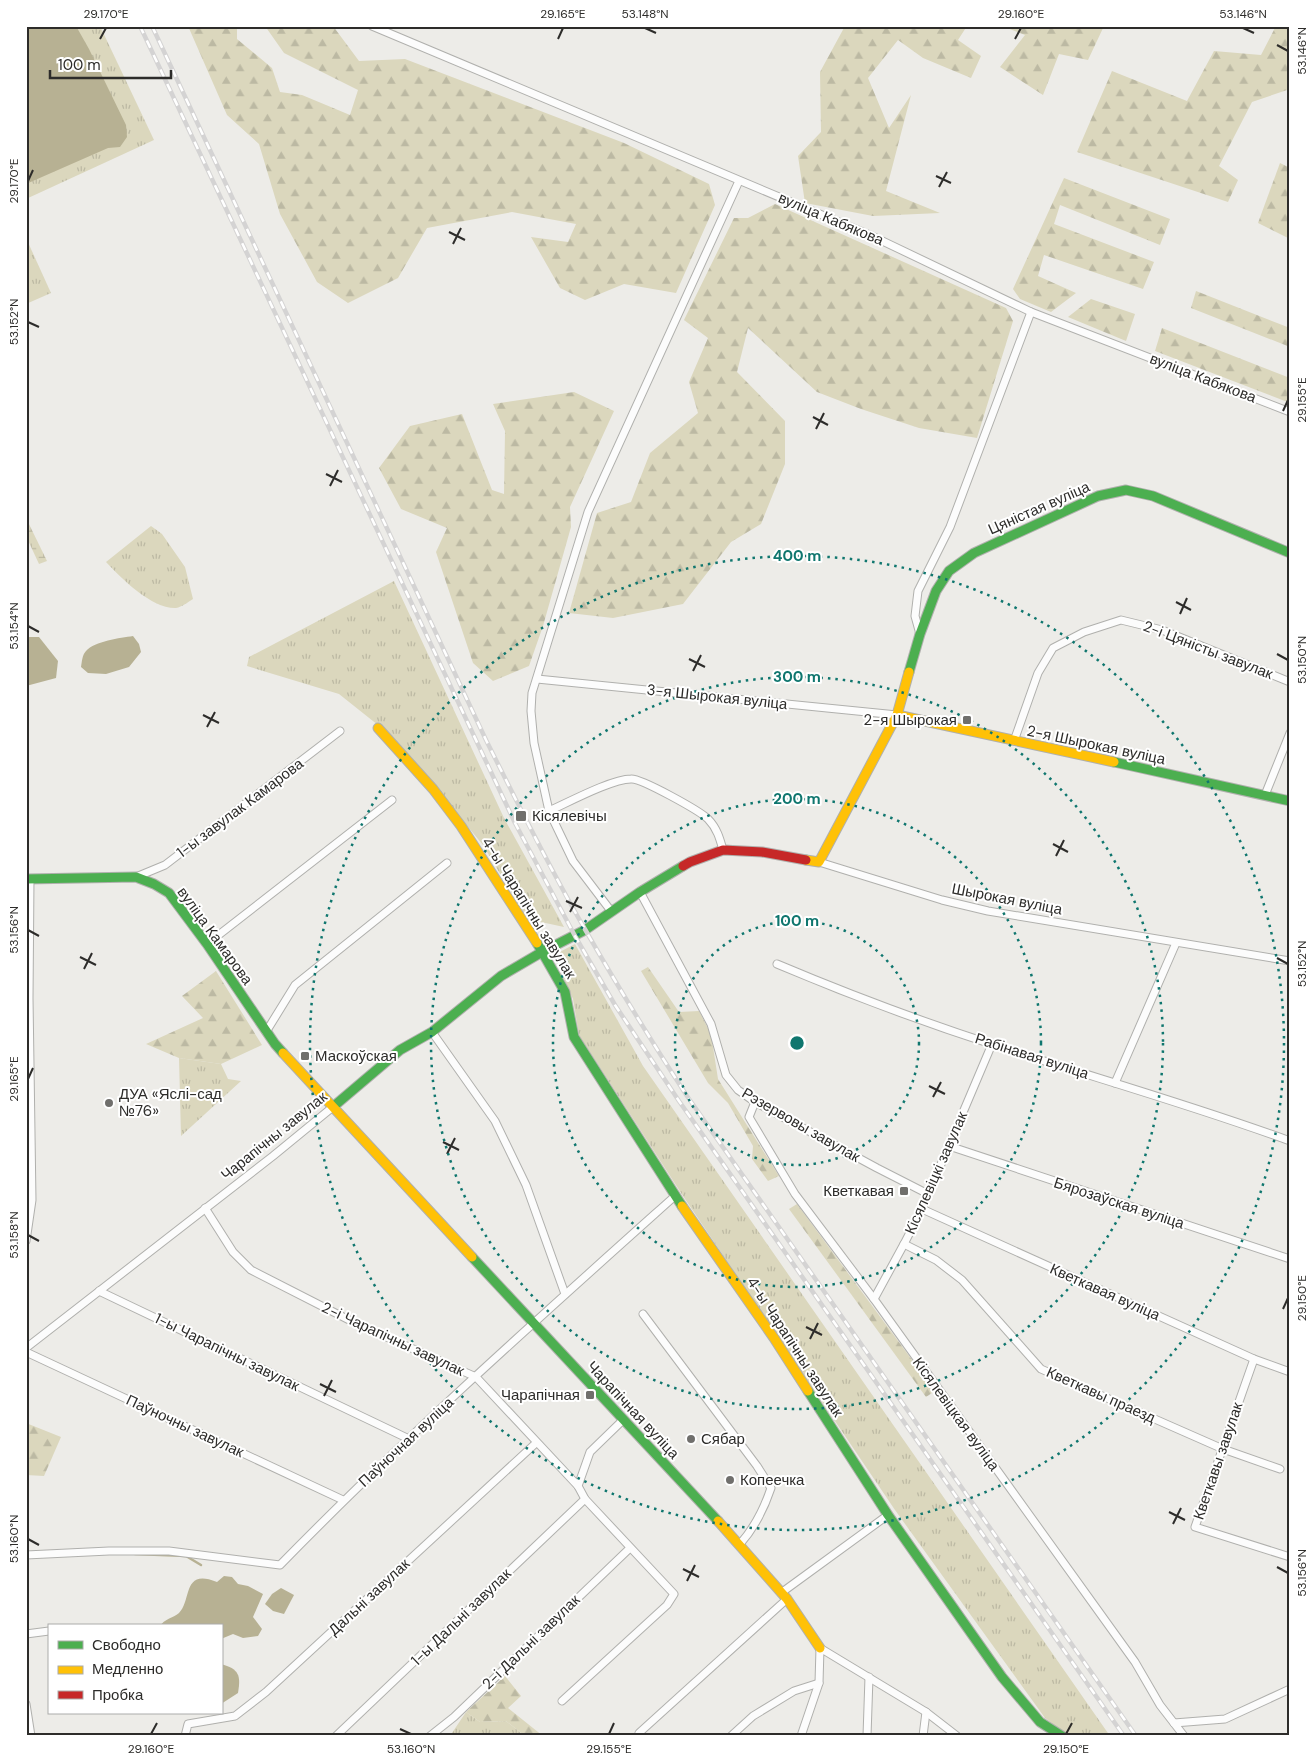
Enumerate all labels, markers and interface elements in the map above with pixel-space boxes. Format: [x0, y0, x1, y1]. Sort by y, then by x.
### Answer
text: 29.170°E [83, 6, 129, 22]
text: 29.165°E [540, 6, 586, 22]
text: 53.148°N [621, 6, 669, 22]
text: 29.160°E [998, 6, 1044, 22]
text: 53.146°N [1219, 6, 1267, 22]
text: 53.146°N [1294, 27, 1310, 75]
scale bar [50, 48, 171, 80]
text: 100 m [58, 55, 101, 75]
text: 29.170°E [6, 158, 22, 204]
street label: вуліца Кабякова [775, 188, 887, 250]
text: 53.152°N [6, 299, 22, 345]
street label: вуліца Кабякова [1147, 349, 1260, 408]
text: 29.155°E [1294, 377, 1310, 423]
street label: Цяністая вуліца [985, 476, 1094, 539]
text: 400 m [773, 546, 821, 566]
text: 53.154°N [6, 602, 22, 650]
street label: 2-і Цяністы завулак [1140, 616, 1276, 684]
text: 53.150°N [1294, 636, 1310, 684]
text: 300 m [773, 667, 821, 687]
street label: 3-я Шырокая вуліца [646, 680, 789, 714]
place label: 2-я Шырокая [864, 710, 957, 730]
marker: 2-я Шырокая [961, 714, 973, 726]
street label: 2-я Шырокая вуліца [1025, 721, 1168, 770]
street label: 1-ы завулак Камарова [173, 753, 308, 862]
text: 200 m [773, 789, 821, 809]
place label: Кісялевічы [532, 806, 607, 826]
marker: Кісялевічы [514, 809, 528, 823]
street label: 4-ы Чарапічны завулак [477, 834, 581, 983]
street label: Шырокая вуліца [950, 878, 1065, 920]
street label: вуліца Камарова [173, 883, 258, 989]
text: 53.156°N [6, 906, 22, 954]
text: 100 m [775, 911, 819, 931]
text: 53.152°N [1294, 941, 1310, 987]
street label: Рабінавая вуліца [973, 1028, 1092, 1084]
centre of rings [788, 1034, 806, 1052]
place label: Маскоўская [315, 1046, 397, 1066]
marker: Маскоўская [299, 1050, 311, 1062]
text: 29.165°E [6, 1056, 22, 1102]
street label: Рэзервовы завулак [738, 1083, 864, 1167]
place label: ДУА «Яслі-сад №76» [119, 1084, 222, 1121]
street label: Чарапічны завулак [217, 1087, 332, 1185]
marker: ДУА «Яслі-сад №76» [103, 1097, 115, 1109]
street label: Кісялевіцкі завулак [900, 1108, 972, 1237]
street label: Бярозаўская вуліца [1051, 1172, 1187, 1234]
place label: Кветкавая [823, 1181, 894, 1201]
marker: Кветкавая [898, 1185, 910, 1197]
text: 53.158°N [6, 1211, 22, 1259]
street label: Кветкавая вуліца [1047, 1259, 1164, 1326]
street label: 4-ы Чарапічны завулак [742, 1273, 848, 1421]
text: 29.150°E [1294, 1275, 1310, 1321]
street label: 2-і Чарапічны завулак [318, 1297, 468, 1381]
street label: 1-ы Чарапічны завулак [151, 1308, 303, 1396]
street label: Кісялевіцкая вуліца [908, 1353, 1004, 1475]
street label: Чарапічная вуліца [582, 1357, 684, 1464]
street label: Кветкавы праезд [1043, 1362, 1159, 1428]
place label: Чарапічная [501, 1385, 580, 1405]
marker: Чарапічная [584, 1389, 596, 1401]
street label: Паўночны завулак [123, 1390, 247, 1462]
street label: Паўночная вуліца [354, 1392, 458, 1491]
street label: Кветкавы завулак [1189, 1399, 1248, 1522]
place label: Сябар [701, 1429, 745, 1449]
marker: Сябар [685, 1433, 697, 1445]
place label: Копеечка [740, 1470, 805, 1490]
marker: Копеечка [724, 1474, 736, 1486]
text: 53.160°N [6, 1515, 22, 1563]
text: 53.156°N [1294, 1549, 1310, 1597]
street label: Дальні завулак [324, 1554, 414, 1640]
street label: 1-ы Дальні завулак [407, 1564, 516, 1670]
street label: 2-і Дальні завулак [478, 1590, 584, 1694]
legend [48, 1624, 222, 1714]
text: Свободно [92, 1635, 161, 1655]
text: Медленно [92, 1659, 163, 1679]
text: Пробка [92, 1685, 144, 1705]
text: 29.160°E [128, 1741, 174, 1757]
text: 53.160°N [387, 1741, 435, 1757]
text: 29.155°E [586, 1741, 632, 1757]
text: 29.150°E [1043, 1741, 1089, 1757]

